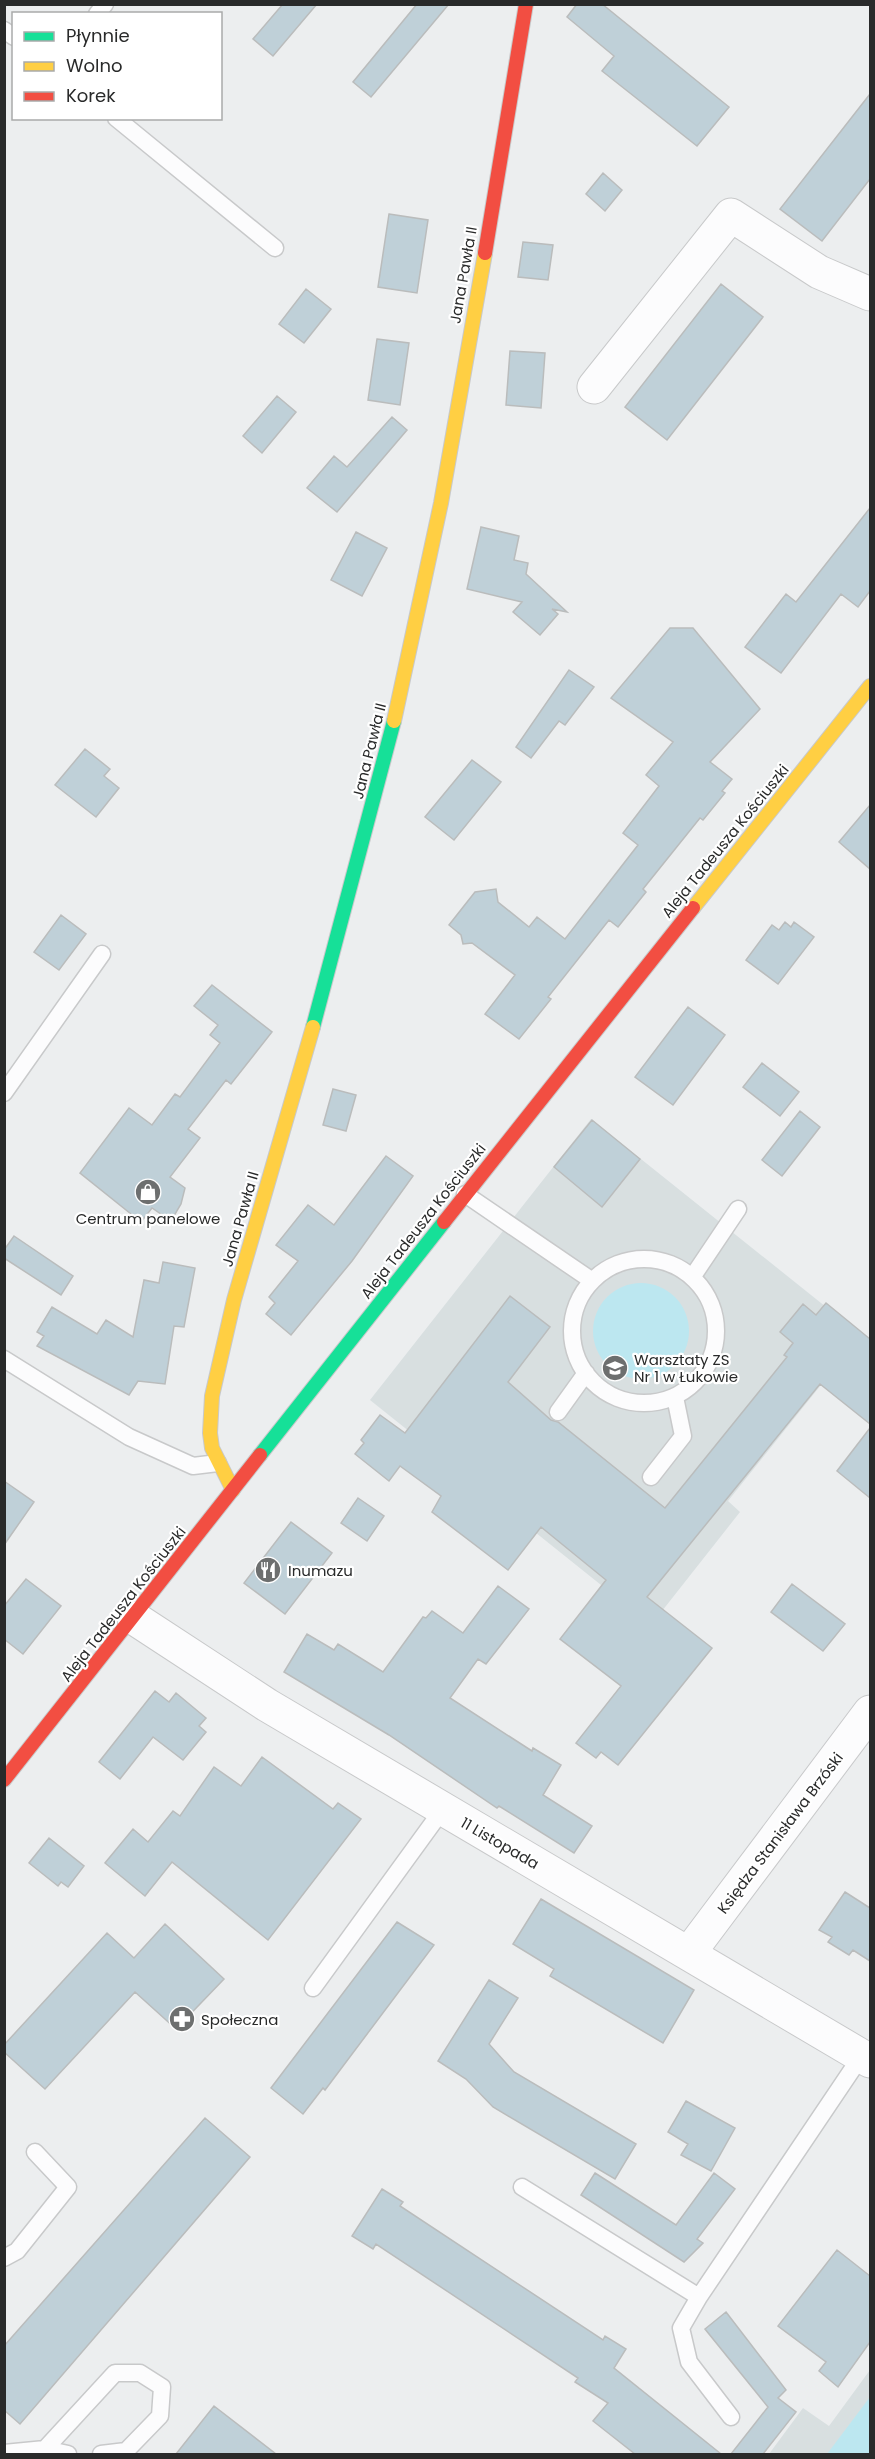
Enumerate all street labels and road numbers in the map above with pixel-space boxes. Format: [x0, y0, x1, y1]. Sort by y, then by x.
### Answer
street label: Jana Pawła II [444, 225, 482, 325]
street label: Jana Pawła II [347, 701, 391, 801]
street label: Aleja Tadeusza Kościuszki [656, 760, 794, 922]
street label: Aleja Tadeusza Kościuszki [356, 1139, 490, 1303]
street label: Jana Pawła II [216, 1169, 264, 1269]
street label: Aleja Tadeusza Kościuszki [56, 1522, 190, 1686]
street label: Księdza Stanisława Brzóski [712, 1748, 848, 1918]
street label: 11 Listopada [457, 1812, 543, 1874]

